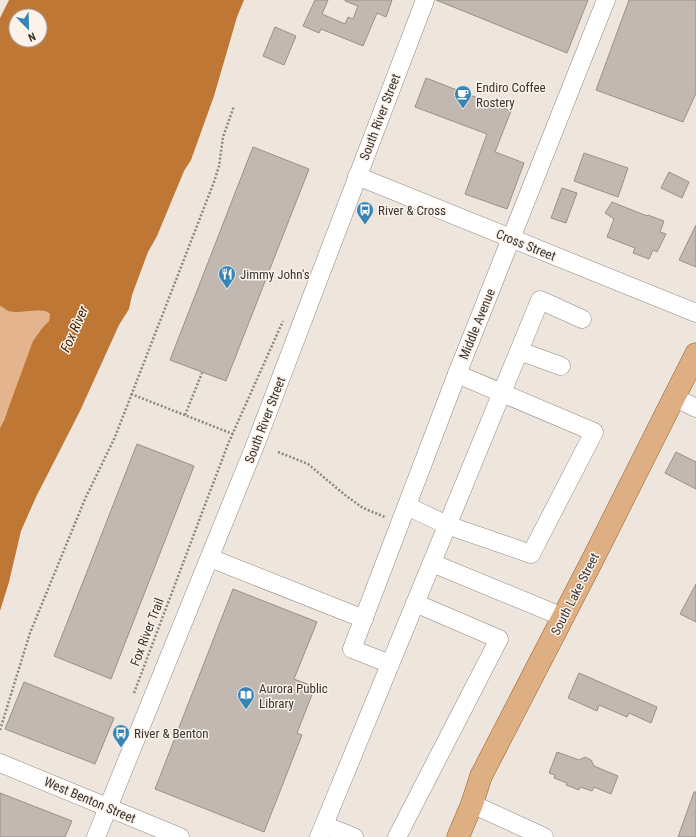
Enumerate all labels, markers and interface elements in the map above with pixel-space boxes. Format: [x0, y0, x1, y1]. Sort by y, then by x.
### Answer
north arrow [8, 8, 48, 48]
text: N [26, 29, 37, 44]
street label: South River Street [357, 71, 403, 162]
place label: Endiro Coffee Rostery [476, 80, 546, 110]
cafe icon: Endiro Coffee Rostery [453, 84, 473, 109]
bus stop icon: River & Cross [355, 200, 375, 225]
place label: River & Cross [378, 203, 446, 218]
street label: Cross Street [494, 226, 558, 264]
restaurant icon: Jimmy John's [217, 264, 237, 289]
place label: Jimmy John's [240, 267, 310, 282]
street label: Middle Avenue [456, 286, 498, 362]
water label: Fox River [57, 303, 92, 355]
street label: South River Street [242, 374, 288, 465]
street label: South Lake Street [548, 550, 602, 638]
street label: Fox River Trail [127, 596, 167, 668]
place label: Aurora Public Library [259, 681, 328, 711]
library icon: Aurora Public Library [236, 685, 256, 710]
bus stop icon: River & Benton [111, 723, 131, 748]
place label: River & Benton [134, 726, 208, 741]
street label: West Benton Street [42, 774, 138, 826]

